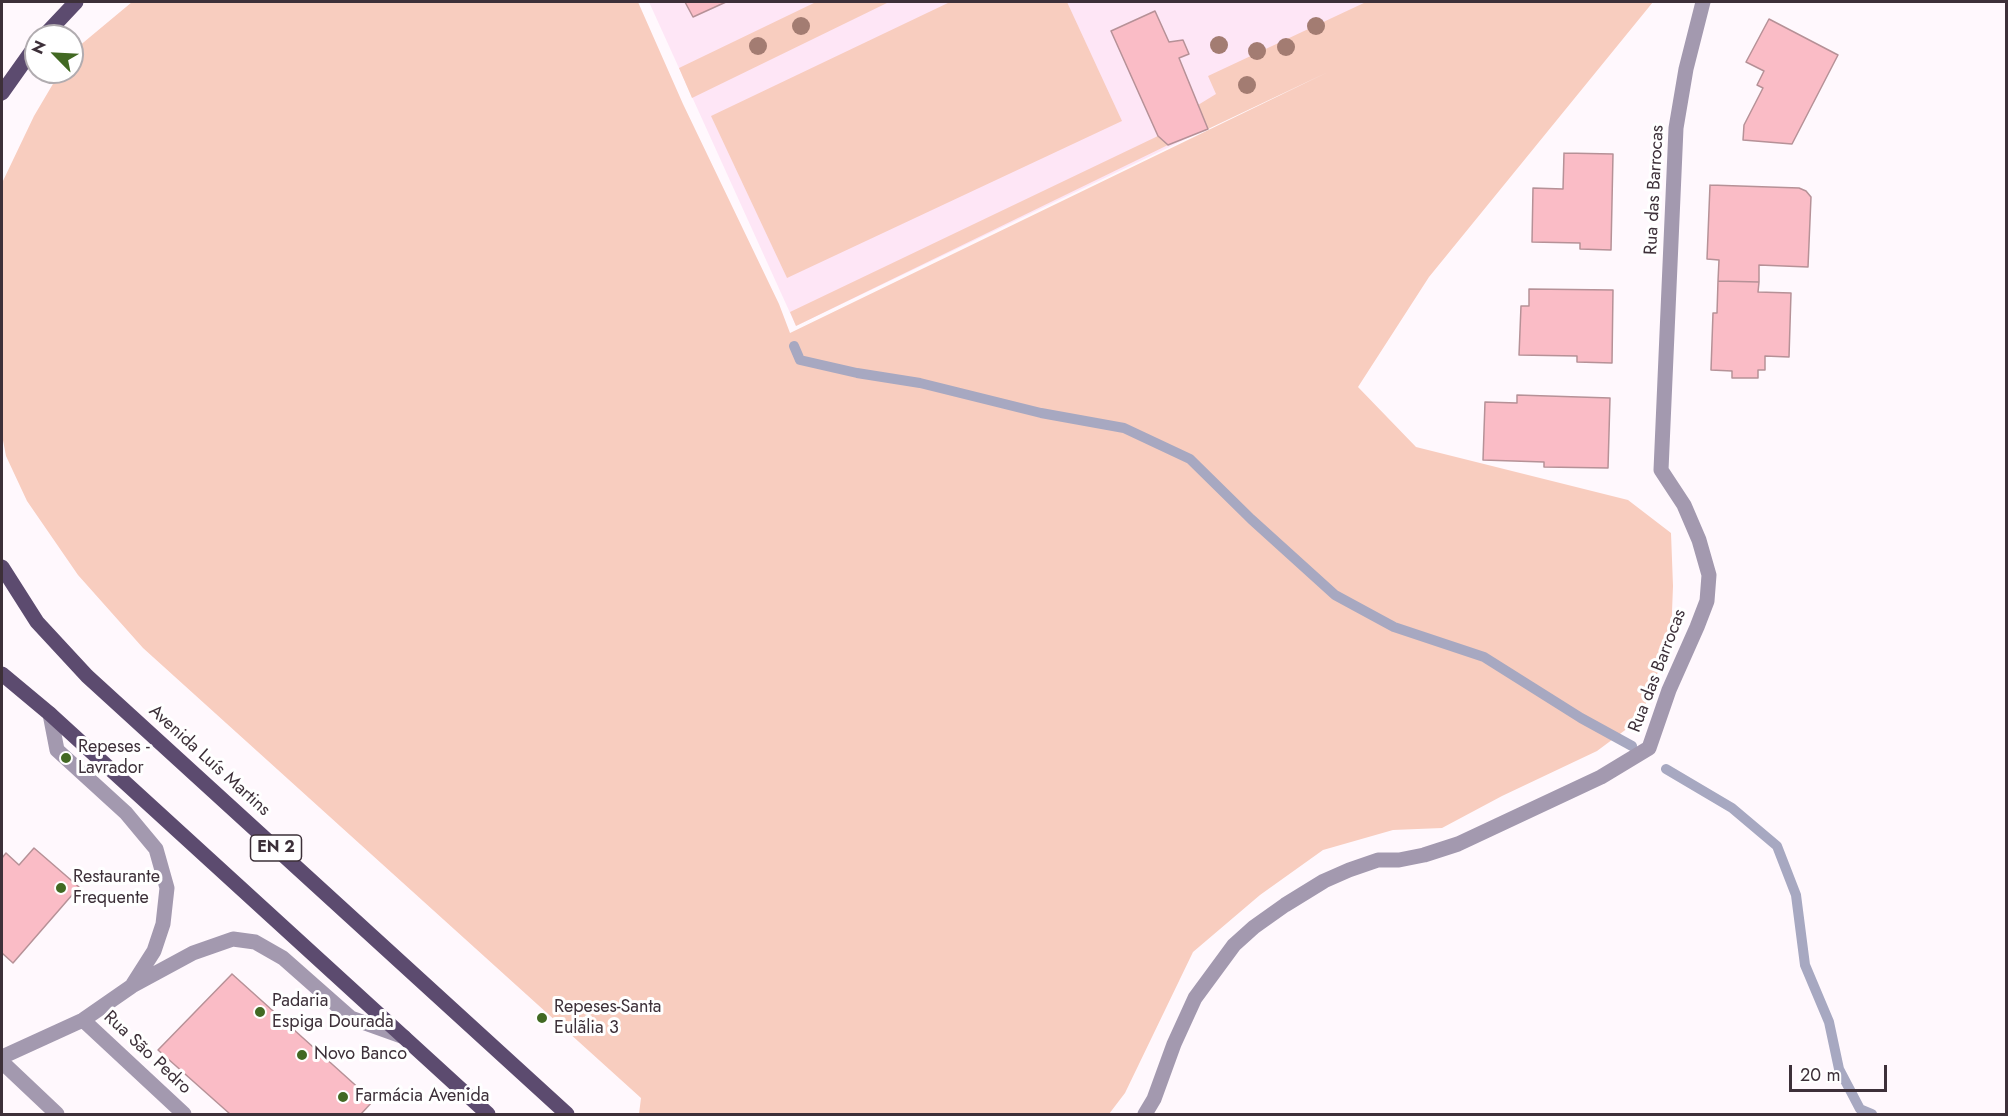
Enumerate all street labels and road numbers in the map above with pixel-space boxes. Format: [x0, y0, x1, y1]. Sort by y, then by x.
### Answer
street label: Rua das Barrocas [1641, 124, 1669, 256]
street label: Rua das Barrocas [1625, 606, 1691, 736]
street label: Avenida Luís Martins [144, 701, 274, 821]
road number: EN 2 [250, 835, 302, 861]
street label: Rua São Pedro [99, 1007, 195, 1099]

